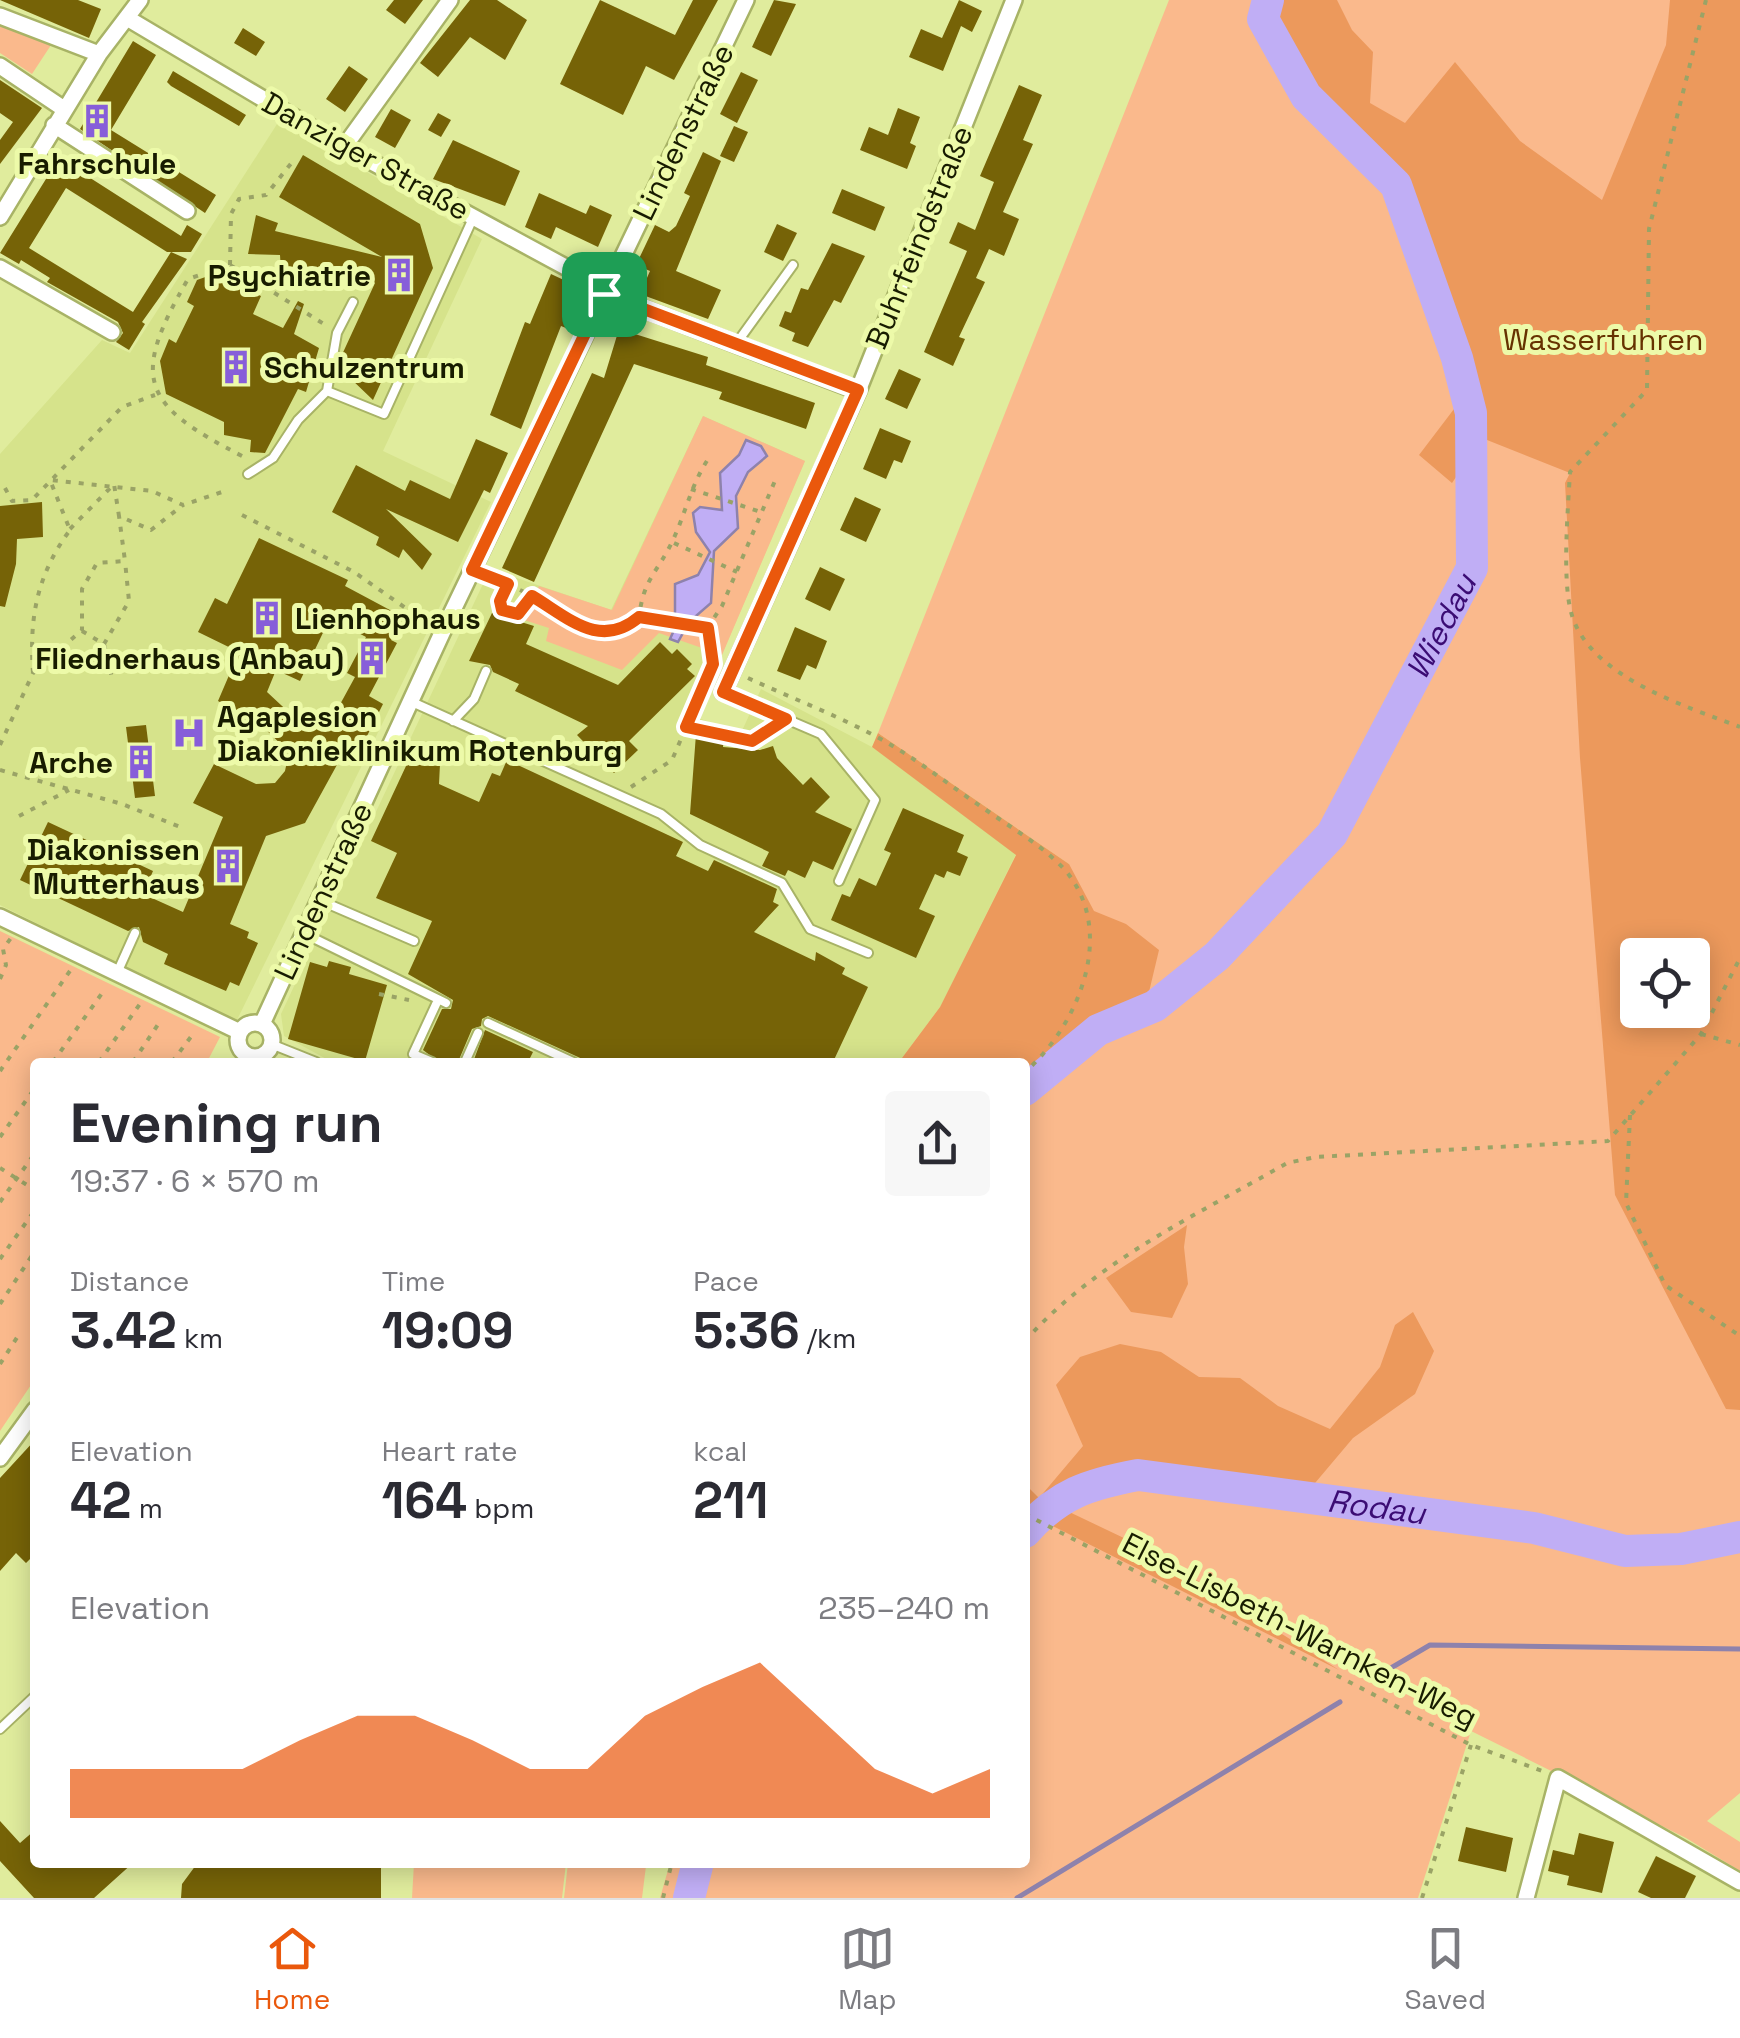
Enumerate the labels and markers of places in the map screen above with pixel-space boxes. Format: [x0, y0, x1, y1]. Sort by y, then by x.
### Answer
building icon: Fahrschule [78, 102, 116, 140]
place label: Fahrschule [18, 144, 176, 183]
pin [562, 252, 647, 337]
place label: Psychiatrie [208, 256, 371, 295]
building icon: Psychiatrie [380, 256, 418, 294]
building icon: Schulzentrum [217, 348, 255, 386]
place label: Schulzentrum [264, 348, 465, 387]
building icon: Lienhophaus [248, 599, 286, 637]
place label: Lienhophaus [295, 599, 481, 638]
place label: Fliednerhaus (Anbau) [35, 639, 344, 678]
building icon: Fliednerhaus (Anbau) [353, 639, 391, 677]
place label: Agaplesion Diakonieklinikum Rotenburg [217, 697, 622, 770]
hospital icon: Agaplesion Diakonieklinikum Rotenburg [170, 714, 208, 752]
place label: Arche [29, 743, 113, 782]
building icon: Arche [122, 743, 160, 781]
place label: Diakonissen Mutterhaus [27, 830, 200, 903]
building icon: Diakonissen Mutterhaus [209, 847, 247, 885]

